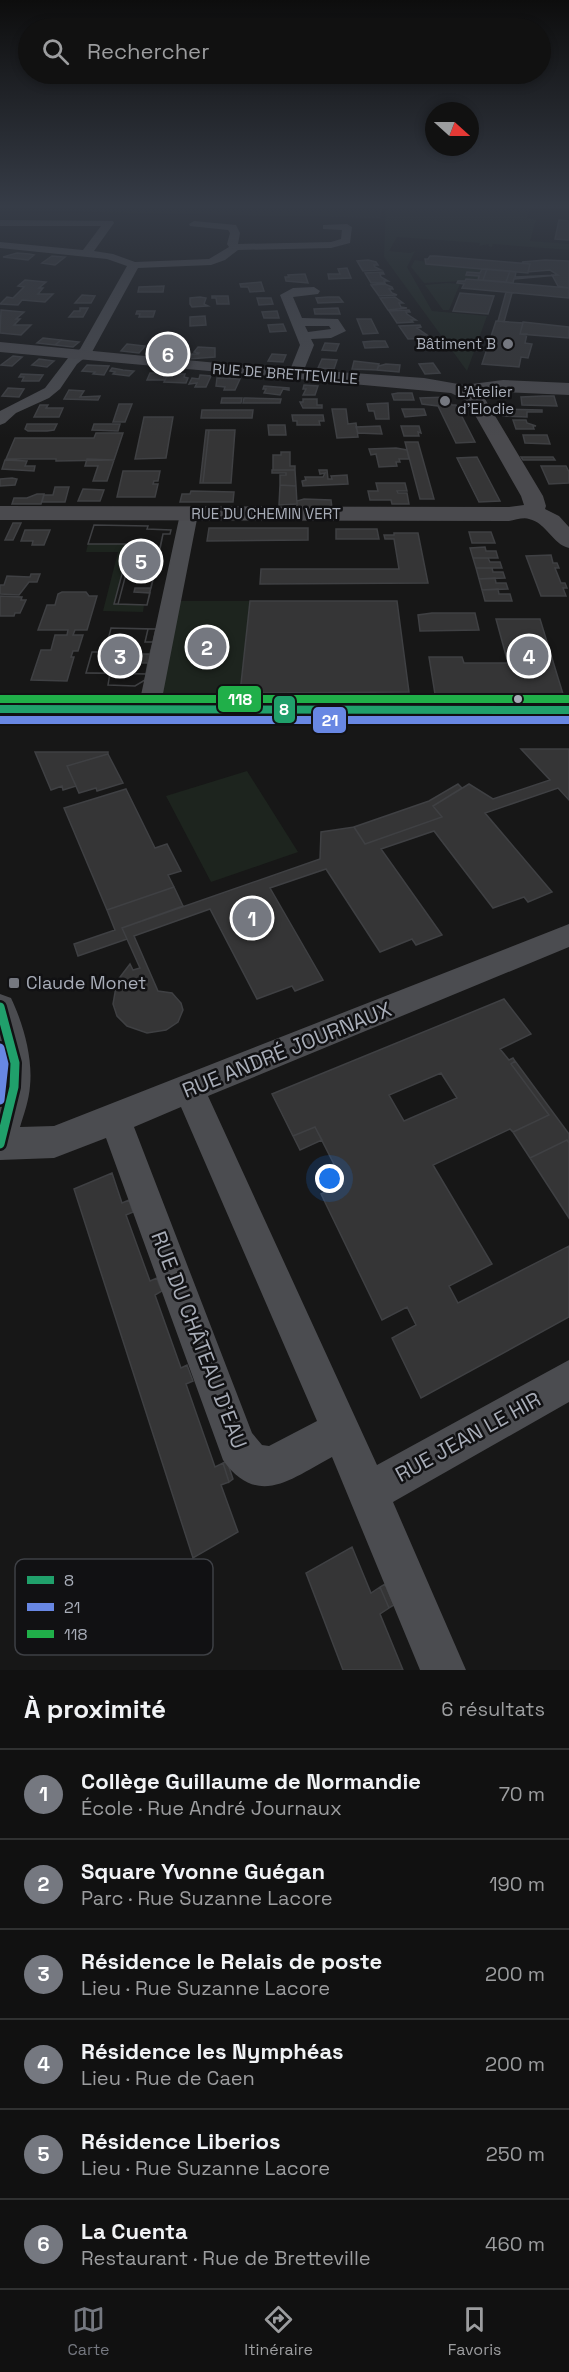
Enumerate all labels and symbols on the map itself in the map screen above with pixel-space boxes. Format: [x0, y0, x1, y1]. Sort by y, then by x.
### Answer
north arrow [425, 102, 479, 156]
pin: 6 [148, 332, 188, 376]
place label: Bâtiment B [416, 334, 496, 353]
marker: Bâtiment B [501, 337, 515, 351]
street label: RUE DE BRETTEVILLE [212, 359, 358, 388]
place label: L'Atelier d'Elodie [457, 382, 514, 418]
marker: L'Atelier d'Elodie [438, 394, 452, 408]
street label: RUE DU CHEMIN VERT [191, 504, 341, 523]
pin: 5 [122, 538, 160, 584]
pin: 2 [188, 624, 226, 670]
pin: 3 [100, 634, 140, 678]
pin: 4 [510, 634, 548, 678]
line badge: 118 [217, 685, 262, 713]
text: 118 [228, 689, 252, 710]
unlabelled marker [512, 693, 524, 705]
line badge: 8 [273, 695, 296, 724]
text: 8 [279, 699, 289, 720]
line badge: 21 [312, 706, 347, 734]
text: 21 [322, 710, 338, 731]
pin: 1 [232, 896, 272, 940]
place label: Claude Monet [26, 971, 146, 994]
marker: Claude Monet [7, 976, 21, 990]
street label: RUE ANDRÉ JOURNAUX [178, 995, 395, 1104]
your location [315, 1164, 344, 1193]
street label: RUE DU CHÂTEAU D'EAU [145, 1227, 253, 1452]
street label: RUE JEAN LE HIR [390, 1385, 545, 1488]
legend [15, 1559, 213, 1655]
text: 8 [64, 1570, 74, 1591]
text: 21 [64, 1597, 80, 1618]
text: 118 [64, 1624, 87, 1645]

